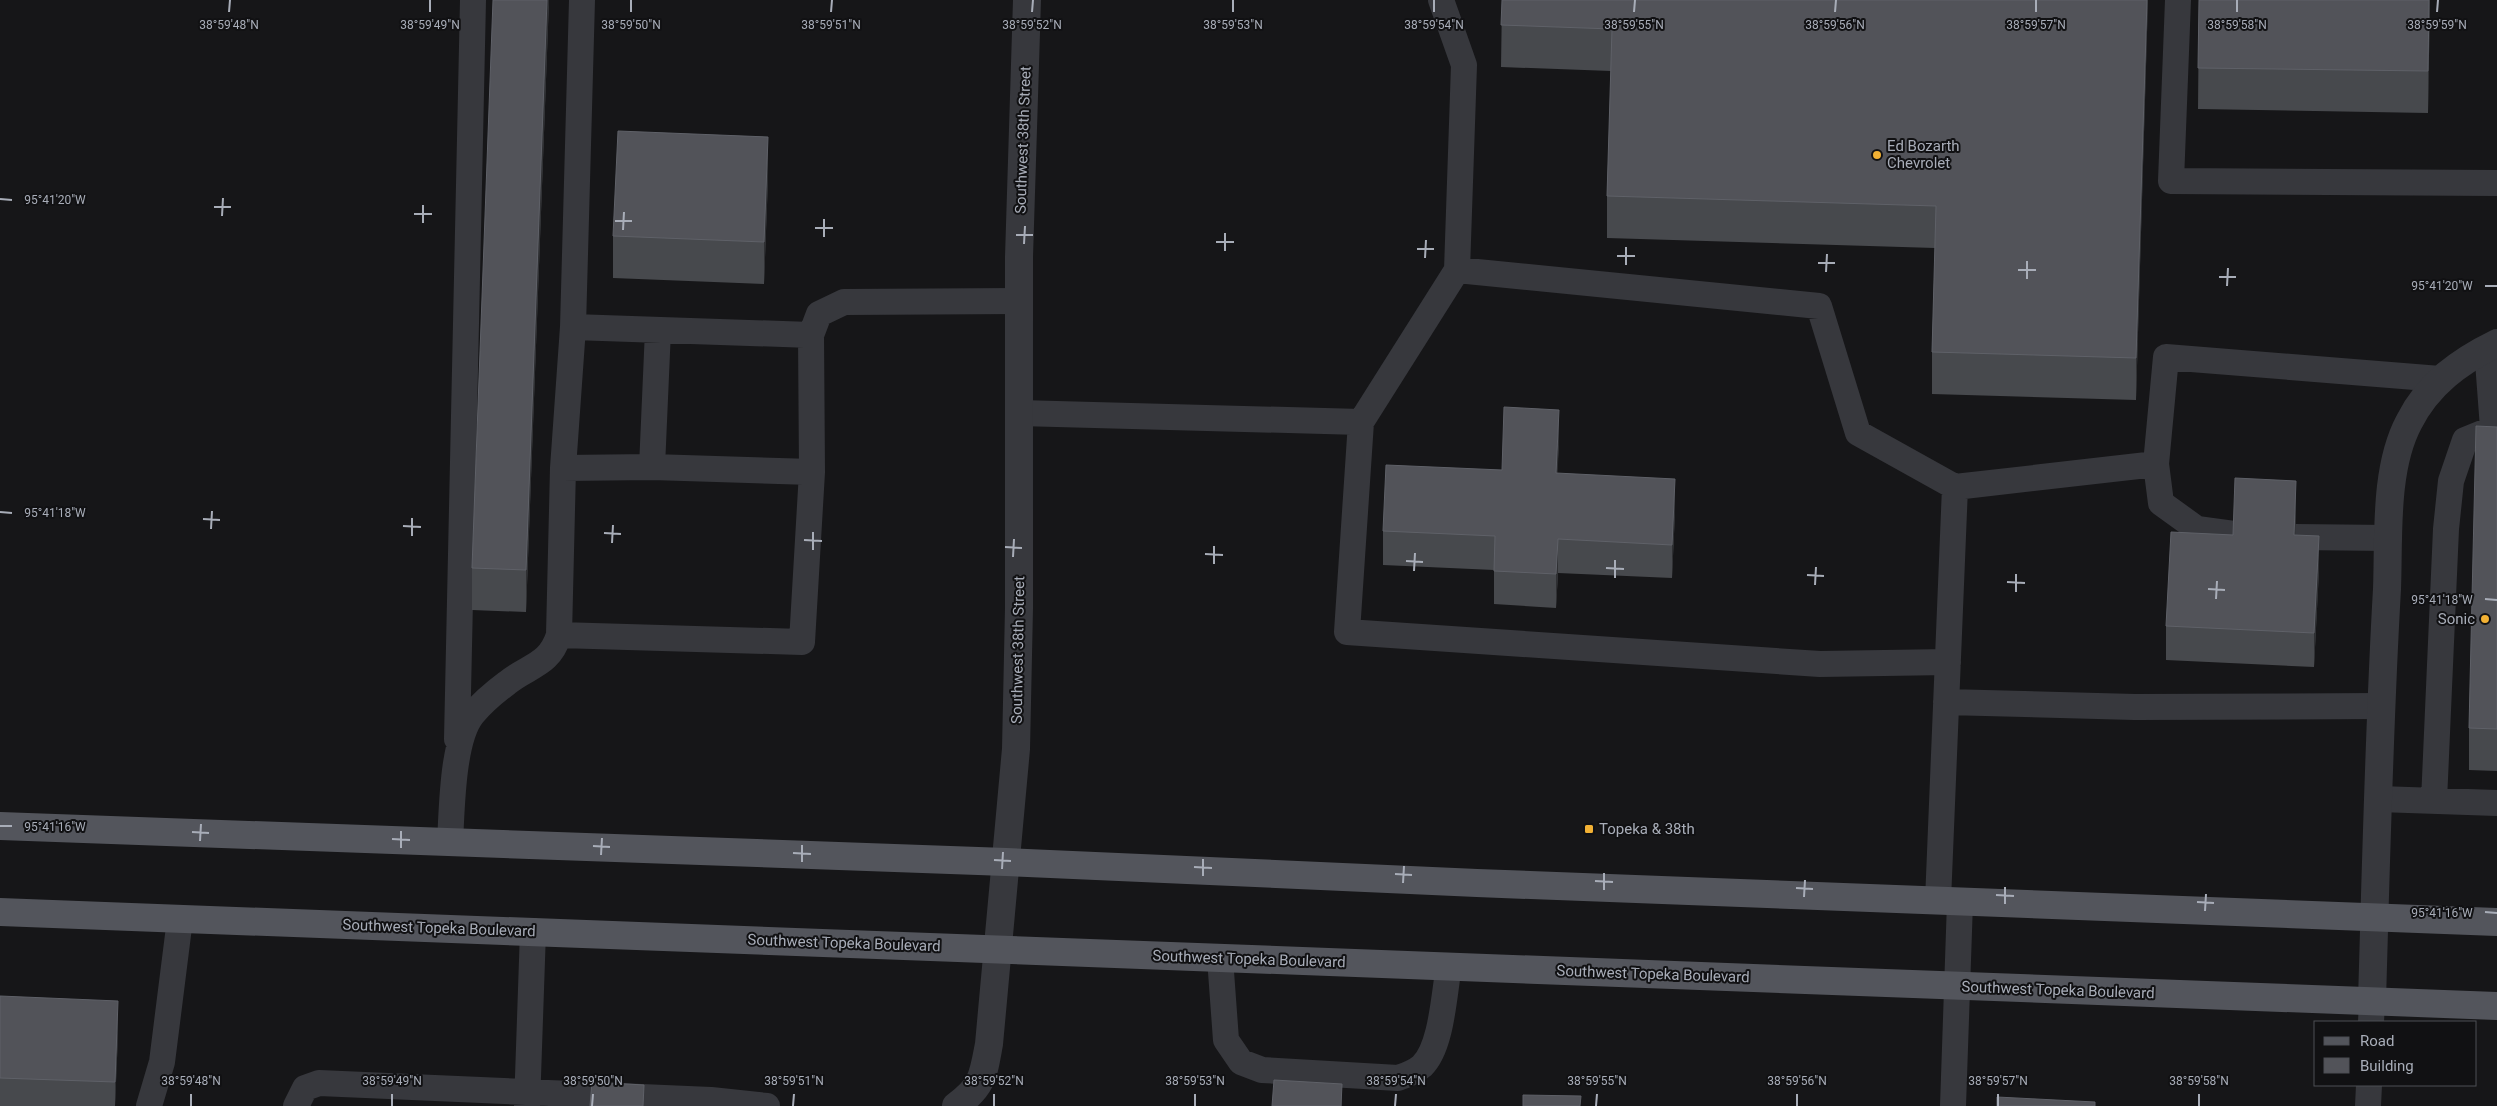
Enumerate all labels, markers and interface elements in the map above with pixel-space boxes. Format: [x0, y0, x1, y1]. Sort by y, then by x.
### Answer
text: 38°59'48"N [199, 18, 259, 32]
text: 38°59'49"N [400, 18, 460, 32]
text: 38°59'50"N [601, 18, 661, 32]
text: 38°59'51"N [801, 18, 861, 32]
text: 38°59'52"N [1002, 18, 1062, 32]
text: 38°59'53"N [1203, 18, 1263, 32]
text: 38°59'54"N [1404, 18, 1464, 32]
text: 38°59'55"N [1604, 18, 1664, 32]
text: 38°59'56"N [1805, 18, 1865, 32]
text: 38°59'57"N [2006, 18, 2066, 32]
text: 38°59'58"N [2207, 18, 2267, 32]
text: 38°59'59"N [2407, 18, 2467, 32]
street label: Southwest 38th Street [1011, 66, 1035, 214]
place label: Ed Bozarth Chevrolet [1887, 137, 1960, 172]
marker: Ed Bozarth Chevrolet [1871, 149, 1883, 161]
text: 95°41'20"W [24, 193, 86, 207]
text: 95°41'20"W [2411, 279, 2473, 293]
text: 95°41'18"W [24, 506, 86, 520]
street label: Southwest 38th Street [1008, 576, 1028, 724]
text: 95°41'18"W [2411, 593, 2473, 607]
place label: Sonic [2438, 610, 2475, 628]
marker: Sonic [2479, 613, 2491, 625]
text: 95°41'16"W [24, 820, 86, 834]
place label: Topeka & 38th [1599, 820, 1695, 838]
marker: Topeka & 38th [1583, 823, 1595, 835]
text: 95°41'16"W [2411, 906, 2473, 920]
street label: Southwest Topeka Boulevard [342, 916, 536, 940]
street label: Southwest Topeka Boulevard [747, 931, 941, 955]
street label: Southwest Topeka Boulevard [1152, 947, 1346, 971]
street label: Southwest Topeka Boulevard [1556, 962, 1750, 986]
street label: Southwest Topeka Boulevard [1961, 978, 2155, 1002]
legend [2314, 1021, 2477, 1086]
text: Road [2360, 1032, 2394, 1050]
text: Building [2360, 1057, 2414, 1075]
text: 38°59'48"N [161, 1074, 221, 1088]
text: 38°59'49"N [362, 1074, 422, 1088]
text: 38°59'50"N [563, 1074, 623, 1088]
text: 38°59'51"N [764, 1074, 824, 1088]
text: 38°59'52"N [964, 1074, 1024, 1088]
text: 38°59'53"N [1165, 1074, 1225, 1088]
text: 38°59'54"N [1366, 1074, 1426, 1088]
text: 38°59'55"N [1567, 1074, 1627, 1088]
text: 38°59'56"N [1767, 1074, 1827, 1088]
text: 38°59'57"N [1968, 1074, 2028, 1088]
text: 38°59'58"N [2169, 1074, 2229, 1088]

